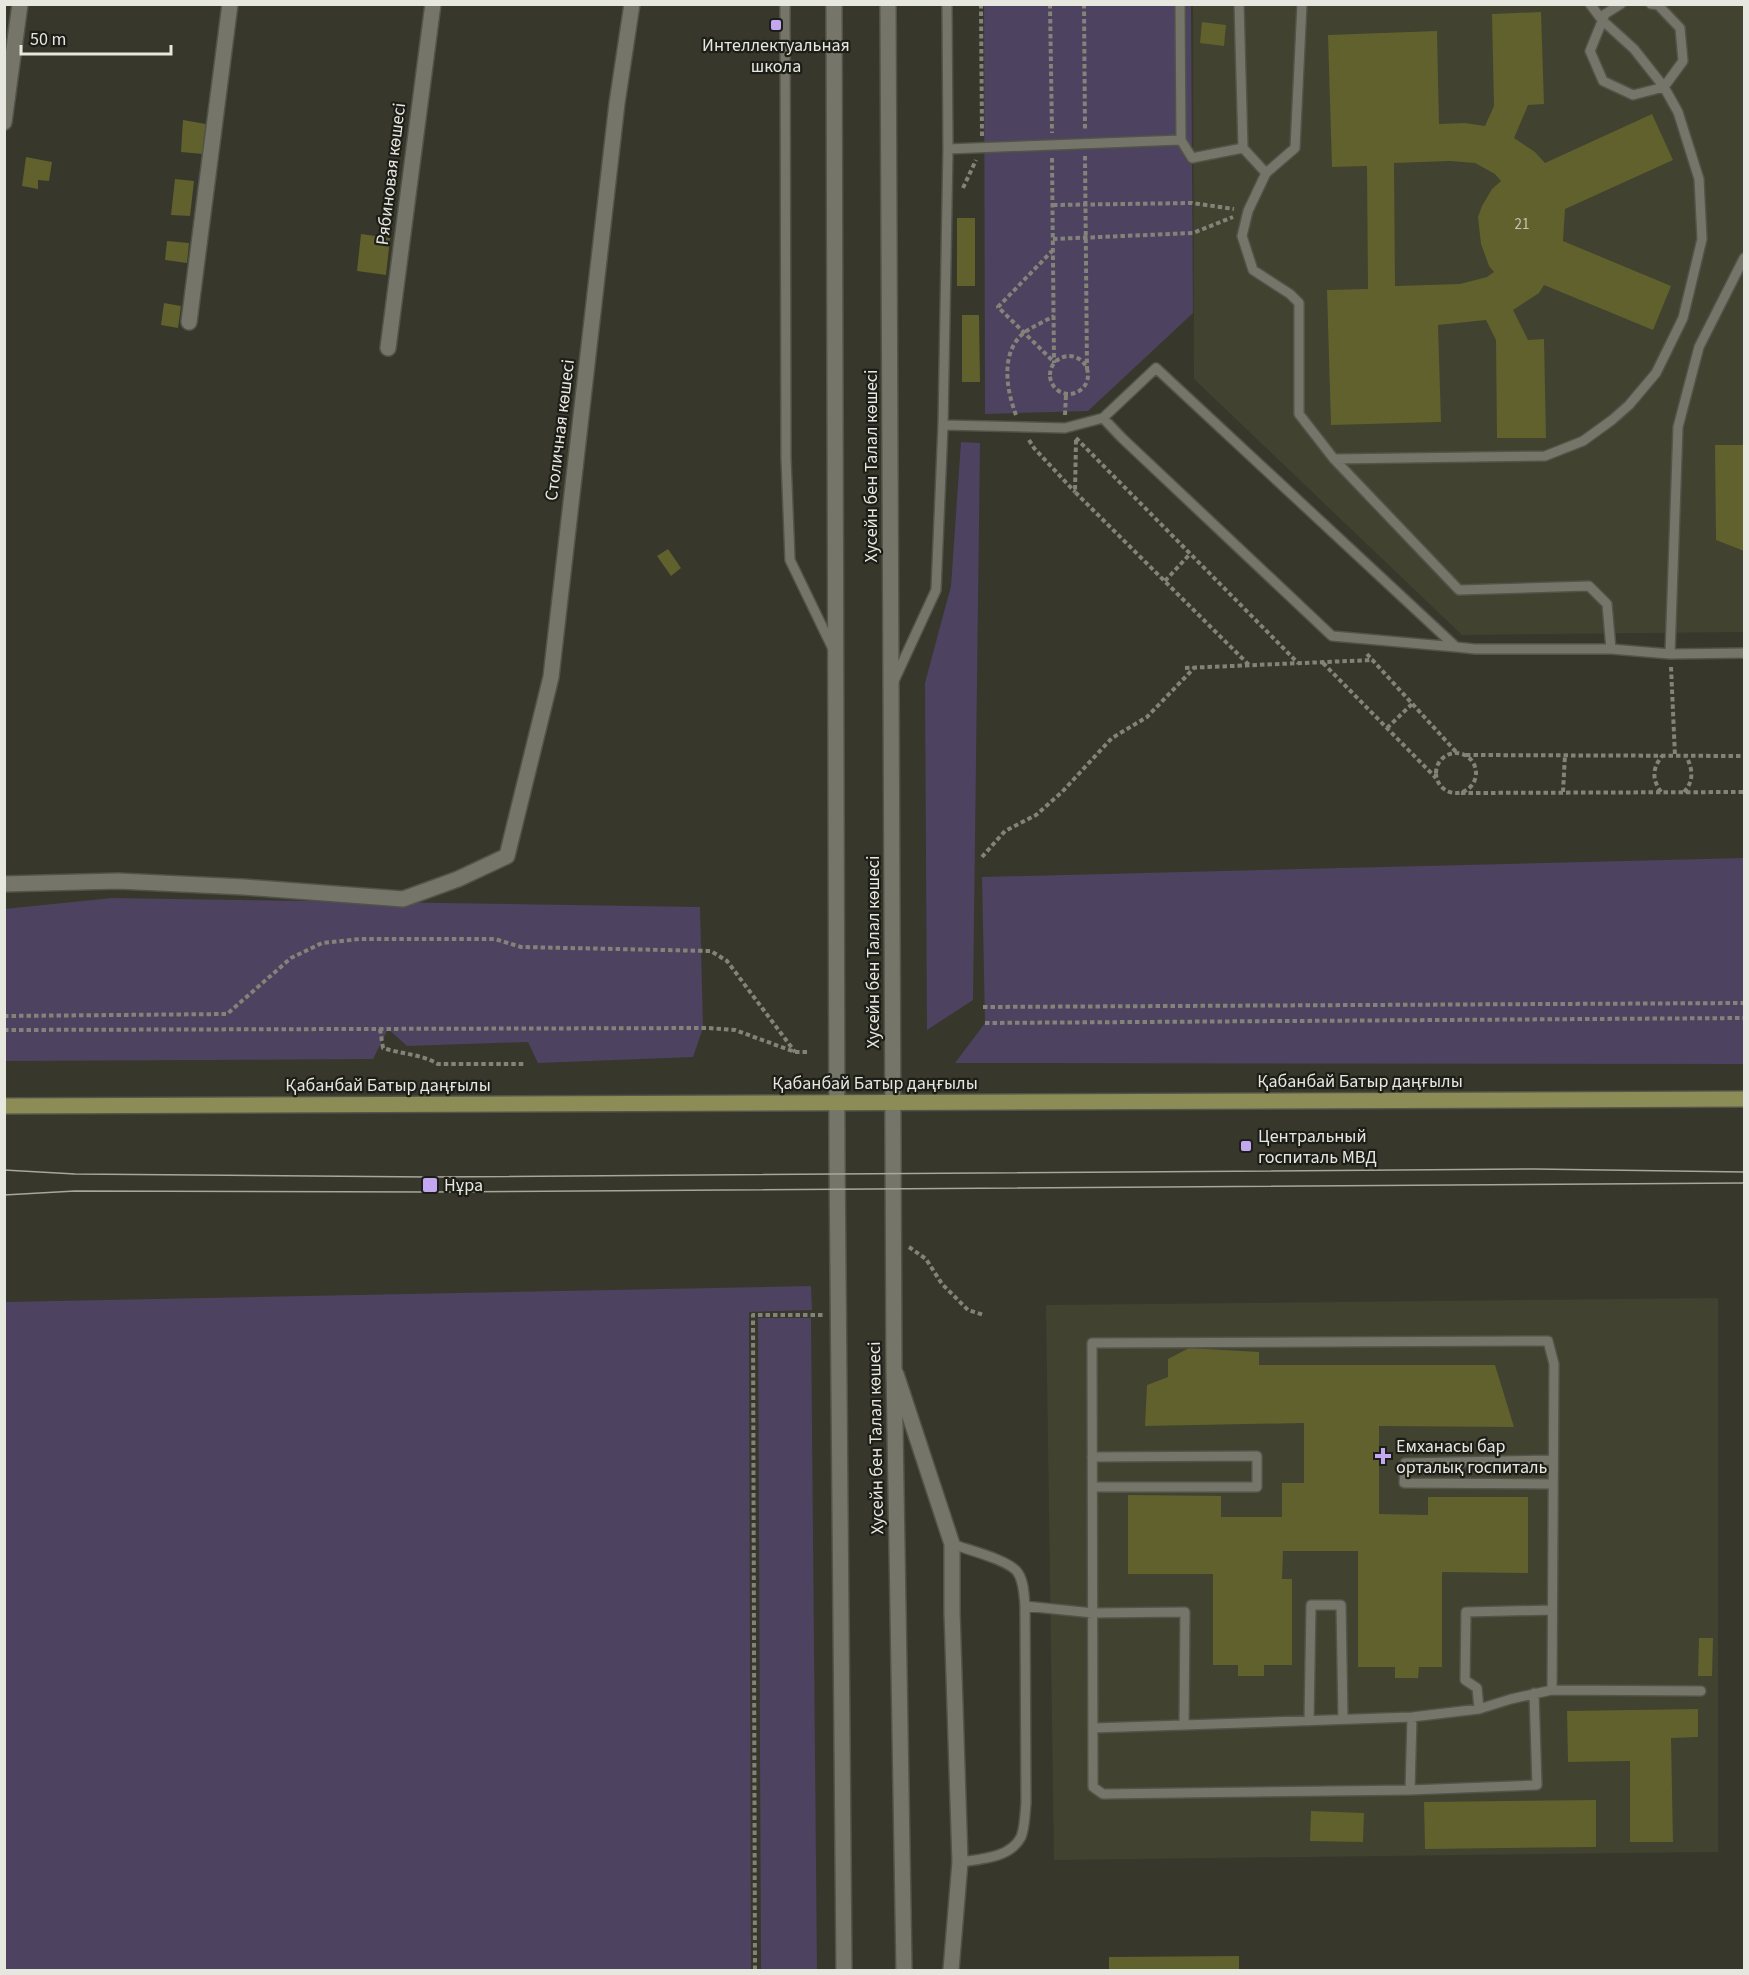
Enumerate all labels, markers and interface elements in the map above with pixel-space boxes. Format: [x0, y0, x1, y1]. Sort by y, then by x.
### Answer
scale bar [21, 18, 171, 56]
marker: Интеллектуальная школа [769, 18, 783, 32]
text: 50 m [30, 27, 66, 52]
place label: Интеллектуальная школа [702, 33, 850, 79]
street label: Рябиновая көшесі [370, 101, 412, 247]
house number: 21 [1515, 214, 1529, 235]
street label: Столичная көшесі [539, 358, 581, 502]
street label: Хусейн бен Талал көшесі [859, 370, 884, 562]
street label: Хусейн бен Талал көшесі [861, 856, 886, 1048]
street label: Қабанбай Батыр даңғылы [1257, 1069, 1463, 1094]
street label: Қабанбай Батыр даңғылы [772, 1071, 978, 1096]
street label: Қабанбай Батыр даңғылы [285, 1073, 491, 1098]
place label: Центральный госпиталь МВД [1258, 1124, 1377, 1170]
marker: Центральный госпиталь МВД [1239, 1139, 1253, 1153]
place label: Нұра [444, 1173, 483, 1198]
marker: Нұра [421, 1176, 439, 1194]
street label: Хусейн бен Талал көшесі [862, 1341, 890, 1535]
place label: Емханасы бар орталық госпиталь [1396, 1434, 1548, 1480]
marker: Емханасы бар орталық госпиталь [1374, 1447, 1392, 1465]

